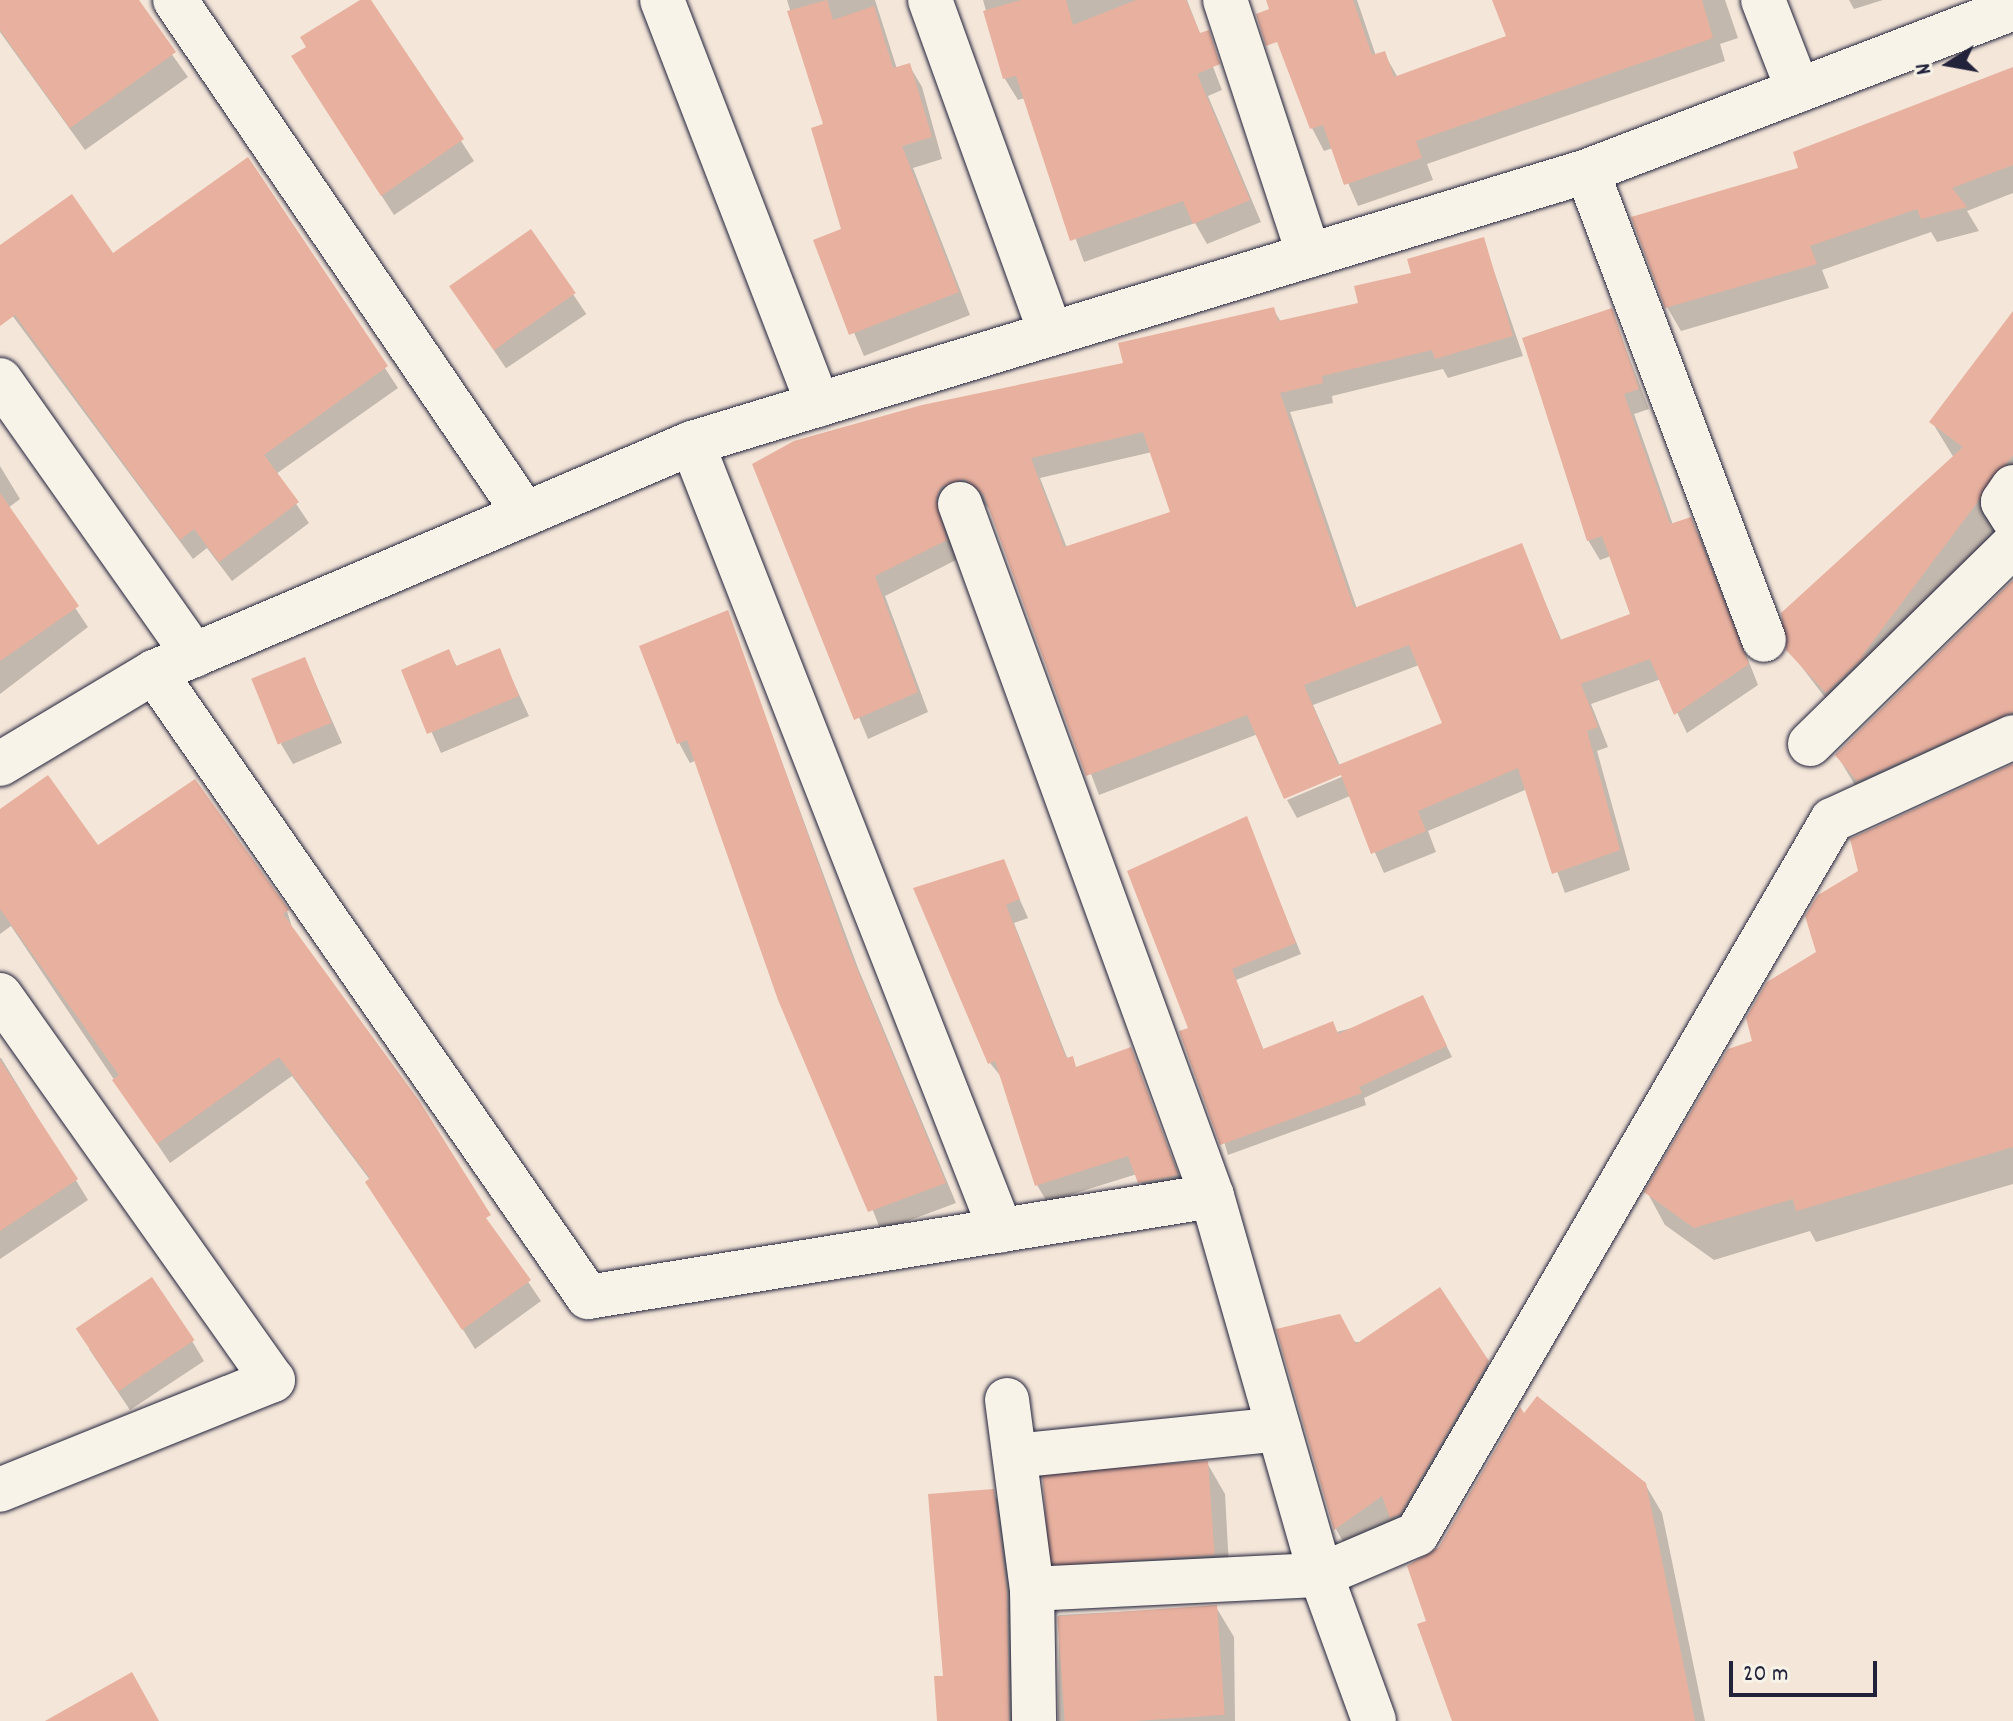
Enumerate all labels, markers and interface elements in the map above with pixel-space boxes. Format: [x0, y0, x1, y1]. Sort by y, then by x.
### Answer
north arrow [1909, 24, 1989, 104]
text: N [1909, 60, 1941, 77]
scale bar [1733, 1645, 1881, 1695]
text: 20 m [1743, 1658, 1789, 1692]

